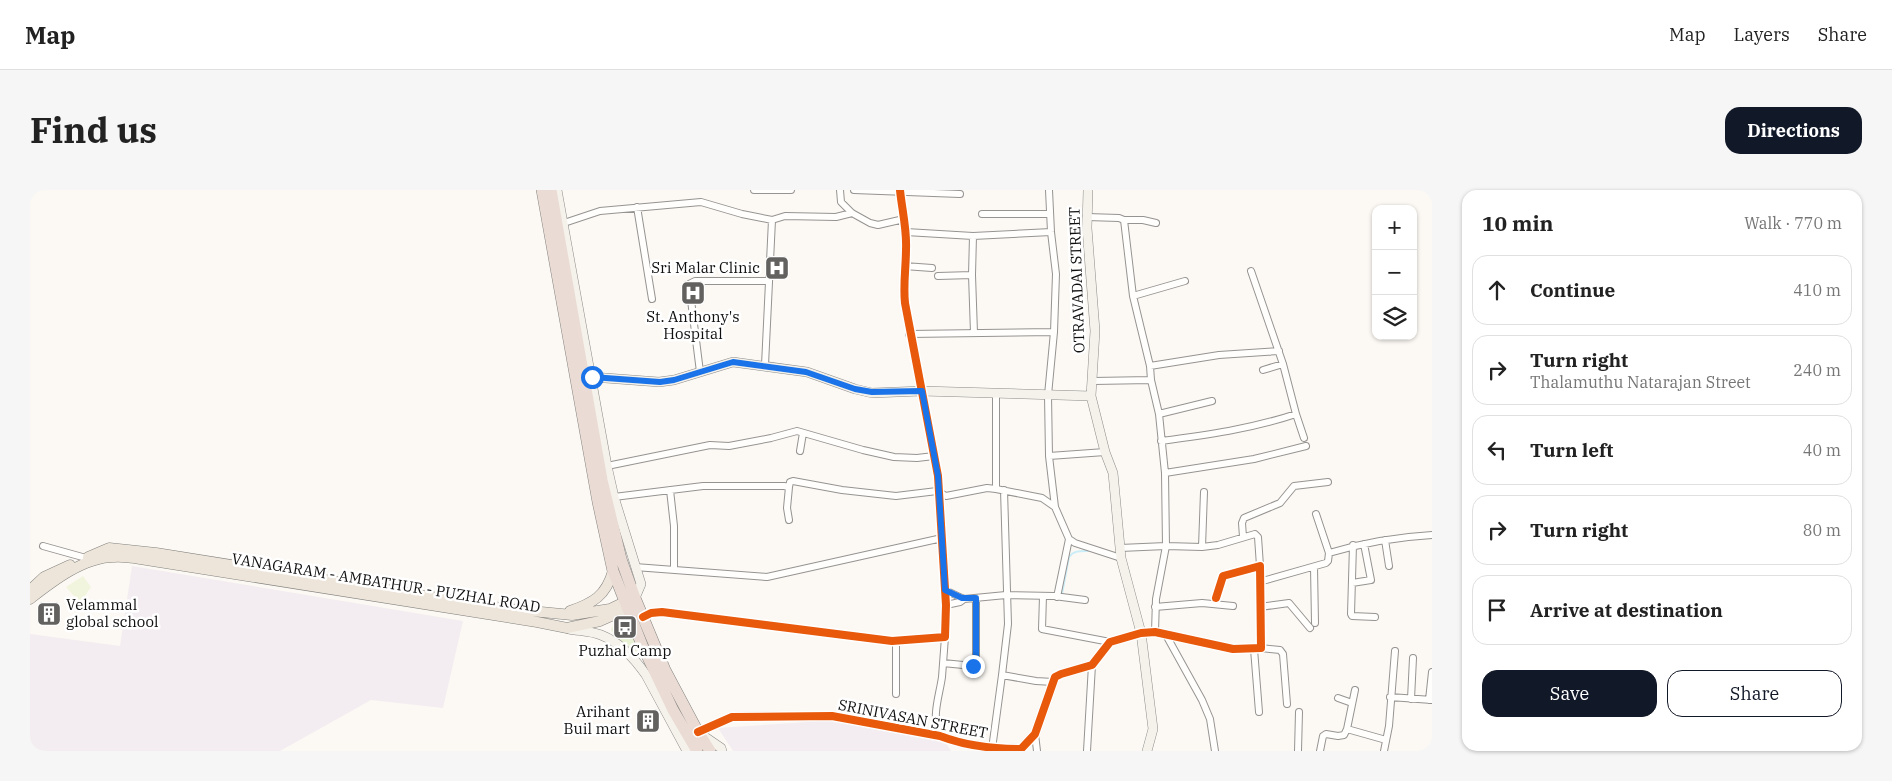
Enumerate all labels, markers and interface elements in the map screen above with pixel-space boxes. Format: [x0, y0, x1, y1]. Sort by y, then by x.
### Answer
text: Map [25, 19, 75, 51]
text: Map [1669, 23, 1706, 46]
text: Layers [1734, 23, 1790, 46]
text: Share [1818, 23, 1867, 46]
text: Find us [30, 107, 157, 153]
button: Directions [1725, 107, 1862, 154]
map controls [1372, 205, 1417, 340]
button: + [1372, 205, 1417, 250]
street label: OTRAVADAI STREET [1064, 206, 1089, 353]
text: 10 min [1482, 209, 1553, 237]
text: Walk · 770 m [1744, 213, 1842, 233]
button: − [1372, 250, 1417, 295]
hospital icon: Sri Malar Clinic [764, 255, 790, 281]
place label: Sri Malar Clinic [651, 258, 760, 277]
icon: ahead [1483, 276, 1511, 304]
text: Continue [1530, 278, 1615, 302]
hospital icon: St. Anthony's Hospital [680, 280, 706, 306]
text: 410 m [1793, 280, 1841, 300]
button: layers [1372, 295, 1417, 340]
place label: St. Anthony's Hospital [646, 307, 740, 343]
text: Turn right [1530, 348, 1628, 372]
icon: right [1483, 356, 1511, 384]
text: 240 m [1793, 360, 1841, 380]
route start [581, 366, 604, 389]
text: Thalamuthu Natarajan Street [1530, 372, 1751, 392]
icon: left [1483, 436, 1511, 464]
text: Turn left [1530, 438, 1613, 462]
text: 40 m [1803, 440, 1841, 460]
icon: right [1483, 516, 1511, 544]
text: Turn right [1530, 518, 1628, 542]
text: 80 m [1803, 520, 1841, 540]
street label: VANAGARAM - AMBATHUR - PUZHAL ROAD [230, 549, 542, 616]
place label: Velammal global school [66, 595, 158, 631]
icon: arrive [1483, 596, 1511, 624]
text: Arrive at destination [1530, 598, 1723, 622]
building icon: Velammal global school [36, 601, 62, 627]
bus stop icon: Puzhal Camp [612, 614, 638, 640]
place label: Puzhal Camp [578, 641, 672, 660]
route end [962, 655, 985, 678]
button: Save [1482, 670, 1657, 717]
button: Share [1667, 670, 1842, 717]
street label: SRINIVASAN STREET [837, 695, 990, 742]
place label: Arihant Buil mart [564, 702, 630, 738]
building icon: Arihant Buil mart [635, 708, 661, 734]

